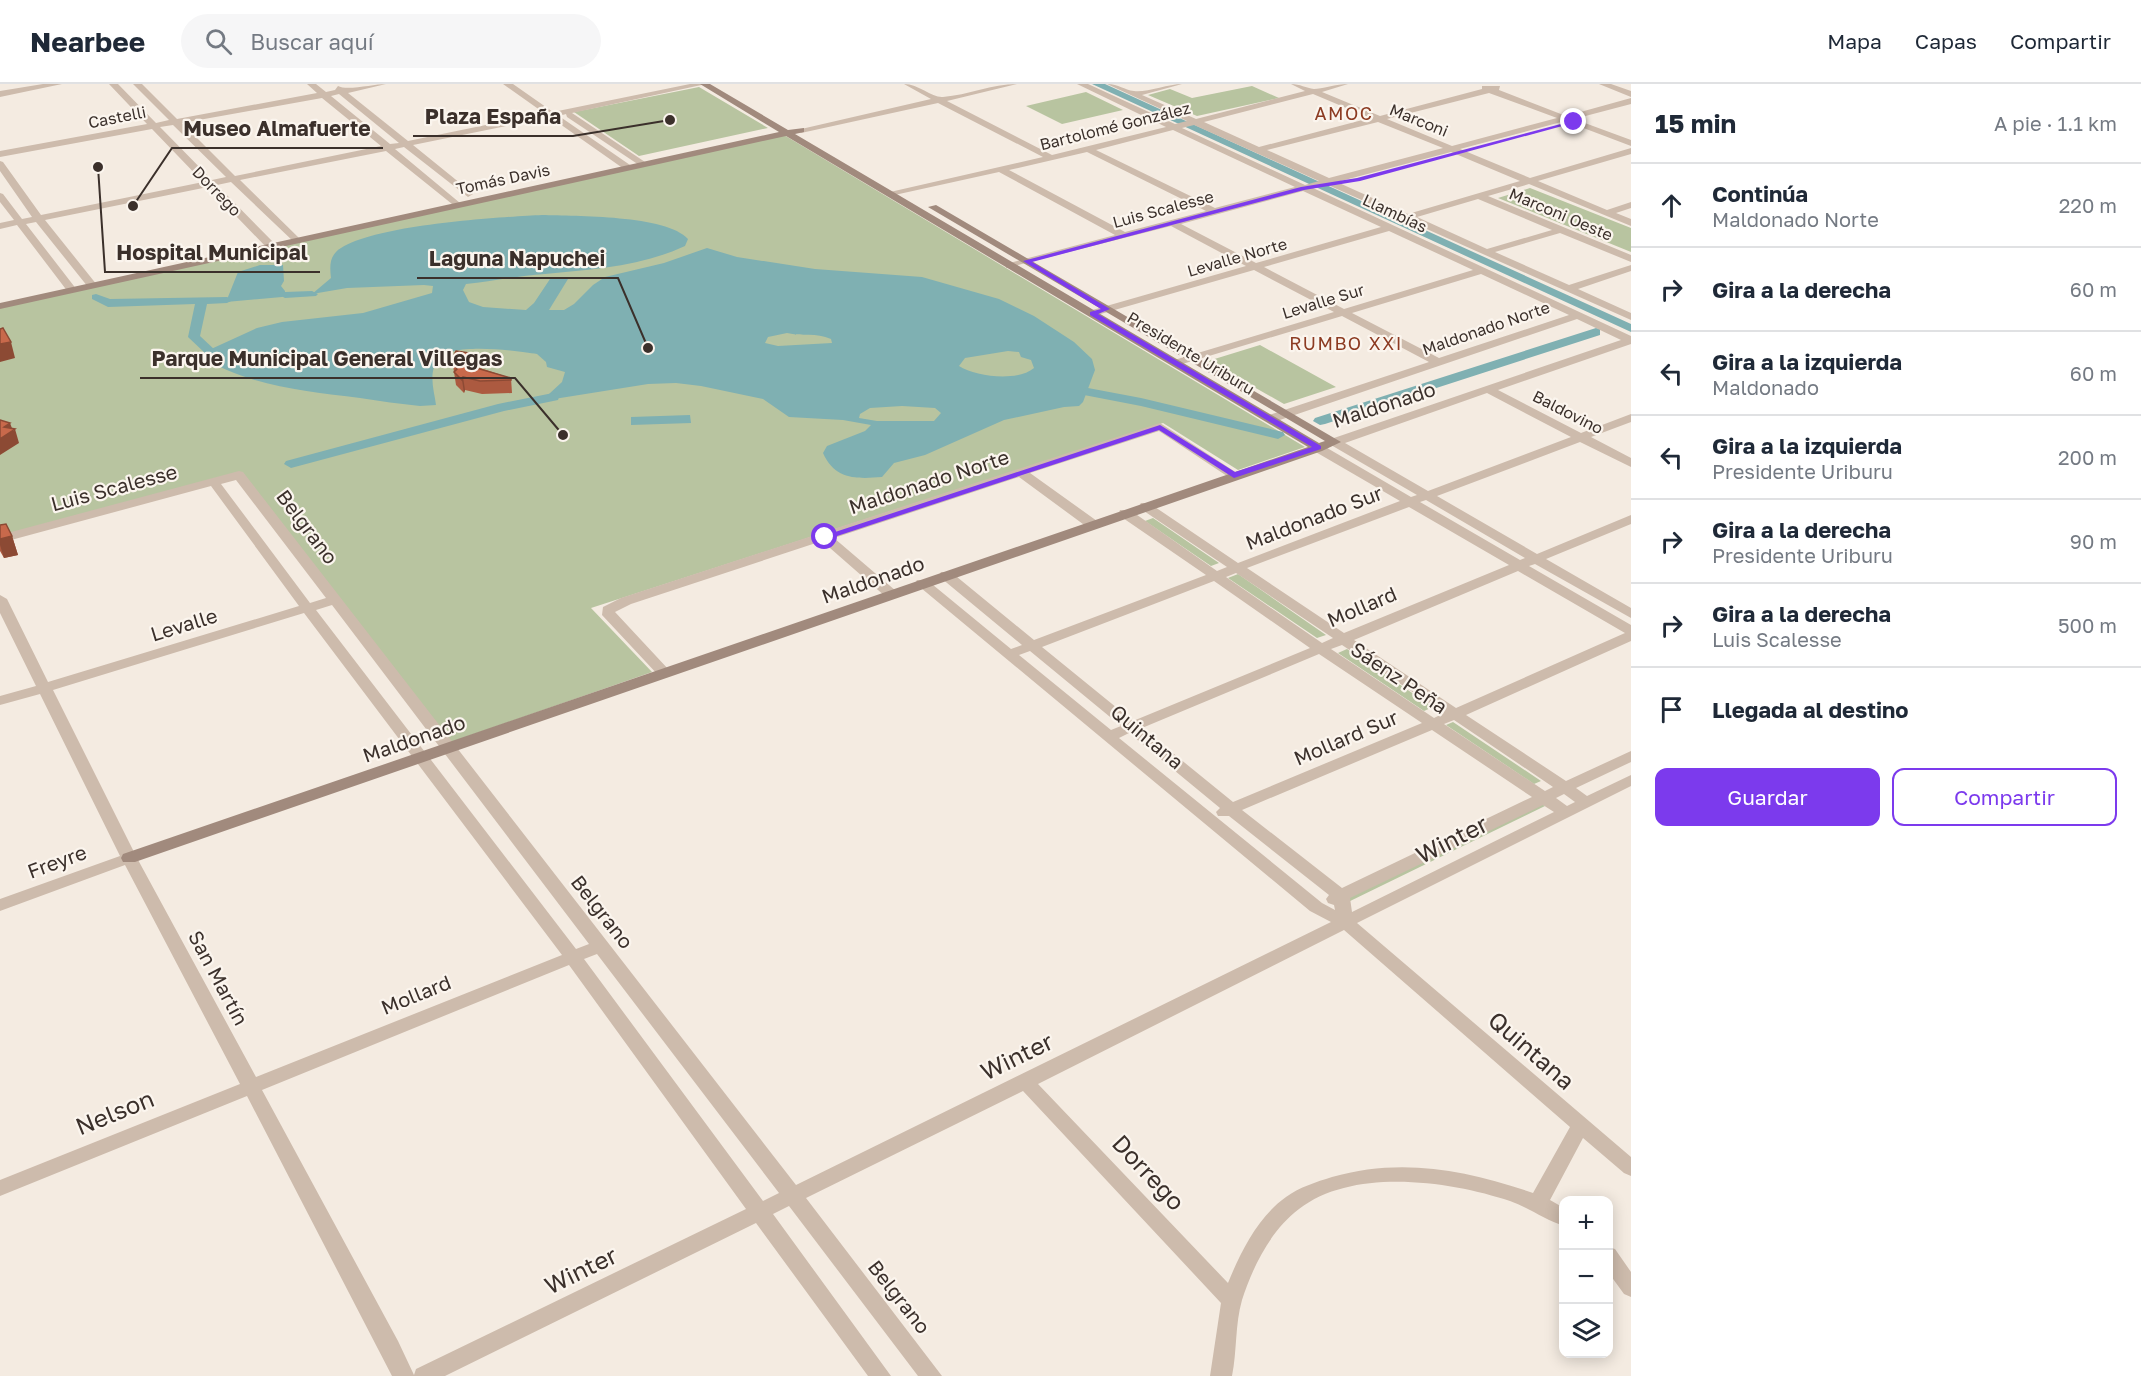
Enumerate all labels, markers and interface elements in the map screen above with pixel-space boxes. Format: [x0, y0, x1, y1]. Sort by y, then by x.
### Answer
search box [181, 14, 601, 68]
text: Nearbee [30, 25, 145, 58]
icon: search [202, 25, 235, 58]
text: Buscar aquí [250, 28, 374, 55]
text: Mapa [1827, 28, 1882, 54]
text: Capas [1915, 28, 1977, 54]
text: Compartir [2010, 28, 2111, 54]
callout: Plaza España [413, 97, 573, 136]
street label: Bartolomé González [1038, 98, 1192, 154]
street label: Marconi [1387, 99, 1451, 141]
street label: Castelli [86, 102, 148, 132]
district label: AMOC [1314, 102, 1374, 124]
text: Plaza España [425, 103, 561, 129]
route end [1560, 108, 1586, 134]
text: 15 min [1655, 108, 1736, 139]
callout: Museo Almafuerte [172, 109, 383, 148]
text: A pie · 1.1 km [1994, 111, 2117, 135]
text: Museo Almafuerte [183, 115, 371, 141]
street label: Tomás Davis [454, 159, 552, 199]
street label: Dorrego [188, 162, 246, 220]
text: Continúa [1712, 180, 1808, 207]
street label: Marconi Oeste [1506, 183, 1616, 245]
street label: Luis Scalesse [1110, 186, 1216, 232]
street label: Llambías [1360, 189, 1430, 237]
icon: ahead [1655, 189, 1688, 222]
text: 220 m [2059, 193, 2117, 217]
text: Maldonado Norte [1712, 207, 1879, 231]
callout: Hospital Municipal [105, 233, 320, 272]
street label: Levalle Norte [1185, 233, 1289, 281]
text: Hospital Municipal [116, 239, 308, 265]
callout: Laguna Napuchei [417, 239, 618, 278]
text: Laguna Napuchei [429, 245, 605, 271]
icon: right [1655, 273, 1688, 306]
text: Gira a la derecha [1712, 276, 1891, 303]
text: 60 m [2070, 277, 2117, 301]
street label: Levalle Sur [1279, 279, 1367, 323]
street label: Maldonado Norte [1420, 297, 1552, 359]
street label: Presidente Uriburu [1124, 307, 1258, 399]
district label: RUMBO XXI [1289, 332, 1403, 354]
callout: Parque Municipal General Villegas [140, 339, 515, 378]
text: Parque Municipal General Villegas [152, 345, 503, 371]
text: Gira a la izquierda [1712, 348, 1902, 375]
icon: left [1655, 357, 1688, 390]
text: 60 m [2070, 361, 2117, 385]
text: Maldonado [1712, 375, 1819, 399]
street label: Maldonado [1329, 376, 1438, 432]
street label: Baldovino [1529, 386, 1607, 438]
text: Gira a la izquierda [1712, 432, 1902, 459]
icon: left [1655, 441, 1688, 474]
street label: Maldonado Norte [846, 444, 1012, 518]
text: 200 m [2058, 445, 2117, 469]
street label: Luis Scalesse [48, 459, 179, 515]
text: Presidente Uriburu [1712, 459, 1893, 483]
street label: Maldonado Sur [1242, 480, 1386, 554]
street label: Belgrano [272, 485, 343, 568]
text: Gira a la derecha [1712, 516, 1891, 543]
route start [811, 523, 837, 549]
icon: right [1655, 525, 1688, 558]
text: 90 m [2070, 529, 2117, 553]
text: Presidente Uriburu [1712, 543, 1893, 567]
street label: Maldonado [818, 550, 927, 608]
street label: Mollard [1323, 581, 1400, 631]
text: Gira a la derecha [1712, 600, 1891, 627]
street label: Levalle [147, 603, 220, 646]
icon: right [1655, 609, 1688, 642]
text: 500 m [2058, 613, 2117, 637]
text: Luis Scalesse [1712, 627, 1842, 651]
street label: Sáenz Peña [1347, 636, 1452, 718]
icon: arrive [1655, 693, 1688, 726]
text: Llegada al destino [1712, 696, 1909, 723]
street label: Quintana [1107, 699, 1189, 773]
street label: Mollard Sur [1290, 704, 1402, 770]
street label: Maldonado [359, 709, 468, 767]
button: Guardar [1655, 768, 1880, 826]
button: Compartir [1892, 768, 2117, 826]
street label: Winter [1410, 808, 1492, 869]
street label: Freyre [24, 839, 89, 883]
street label: Belgrano [567, 870, 639, 953]
street label: San Martín [184, 926, 254, 1029]
street label: Mollard [377, 969, 454, 1019]
street label: Quintana [1483, 1005, 1581, 1095]
street label: Winter [975, 1026, 1057, 1086]
street label: Nelson [71, 1083, 158, 1140]
street label: Dorrego [1107, 1128, 1191, 1216]
map controls [1559, 1196, 1613, 1358]
button: + [1559, 1196, 1613, 1250]
street label: Winter [539, 1240, 621, 1300]
button: − [1559, 1250, 1613, 1304]
street label: Belgrano [864, 1255, 936, 1338]
button: layers [1559, 1304, 1613, 1358]

